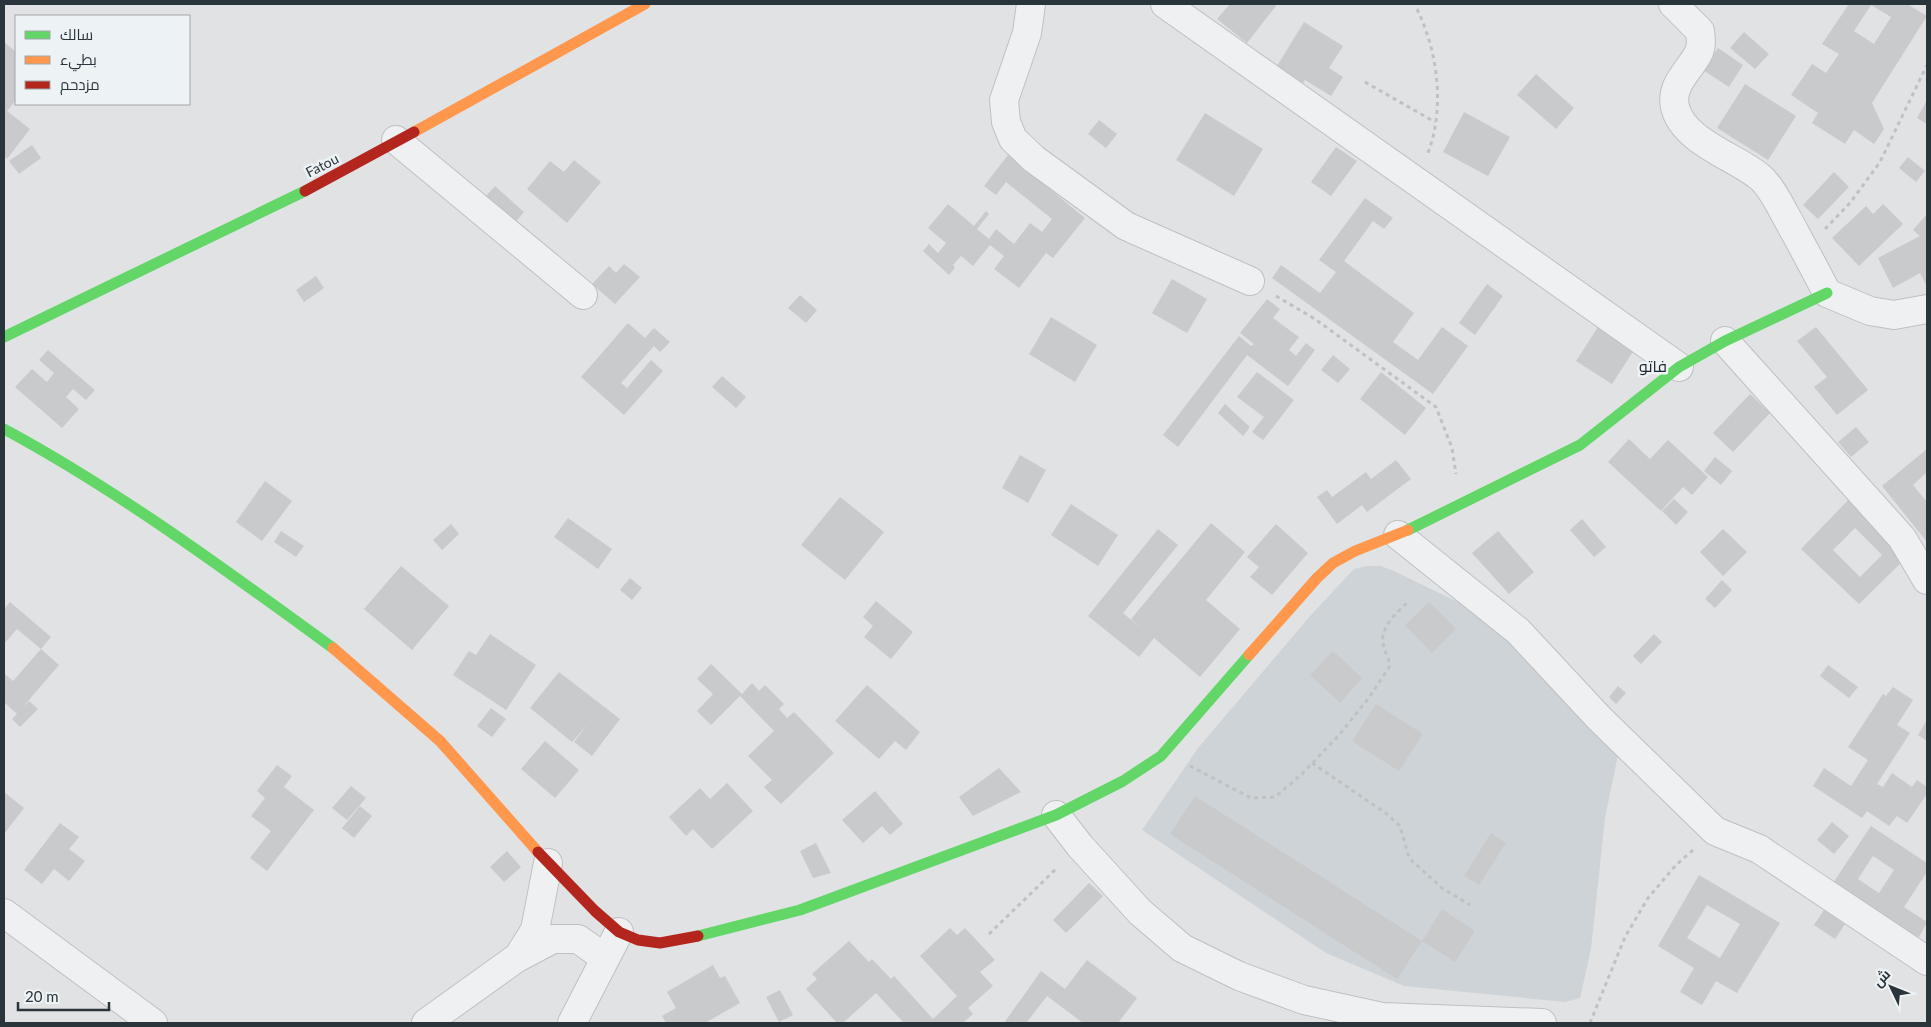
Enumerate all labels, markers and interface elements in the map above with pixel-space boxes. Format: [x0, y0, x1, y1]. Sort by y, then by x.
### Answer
legend [15, 15, 190, 105]
text: سالك [60, 25, 93, 43]
text: بطيء [60, 50, 97, 72]
text: مزدحم [60, 75, 100, 95]
street label: Fatou [303, 150, 341, 180]
district label: فاتو [1639, 356, 1667, 376]
north arrow [1866, 962, 1916, 1012]
text: ش [1869, 965, 1894, 991]
scale bar [18, 980, 109, 1012]
text: 20 m [25, 987, 59, 1005]

